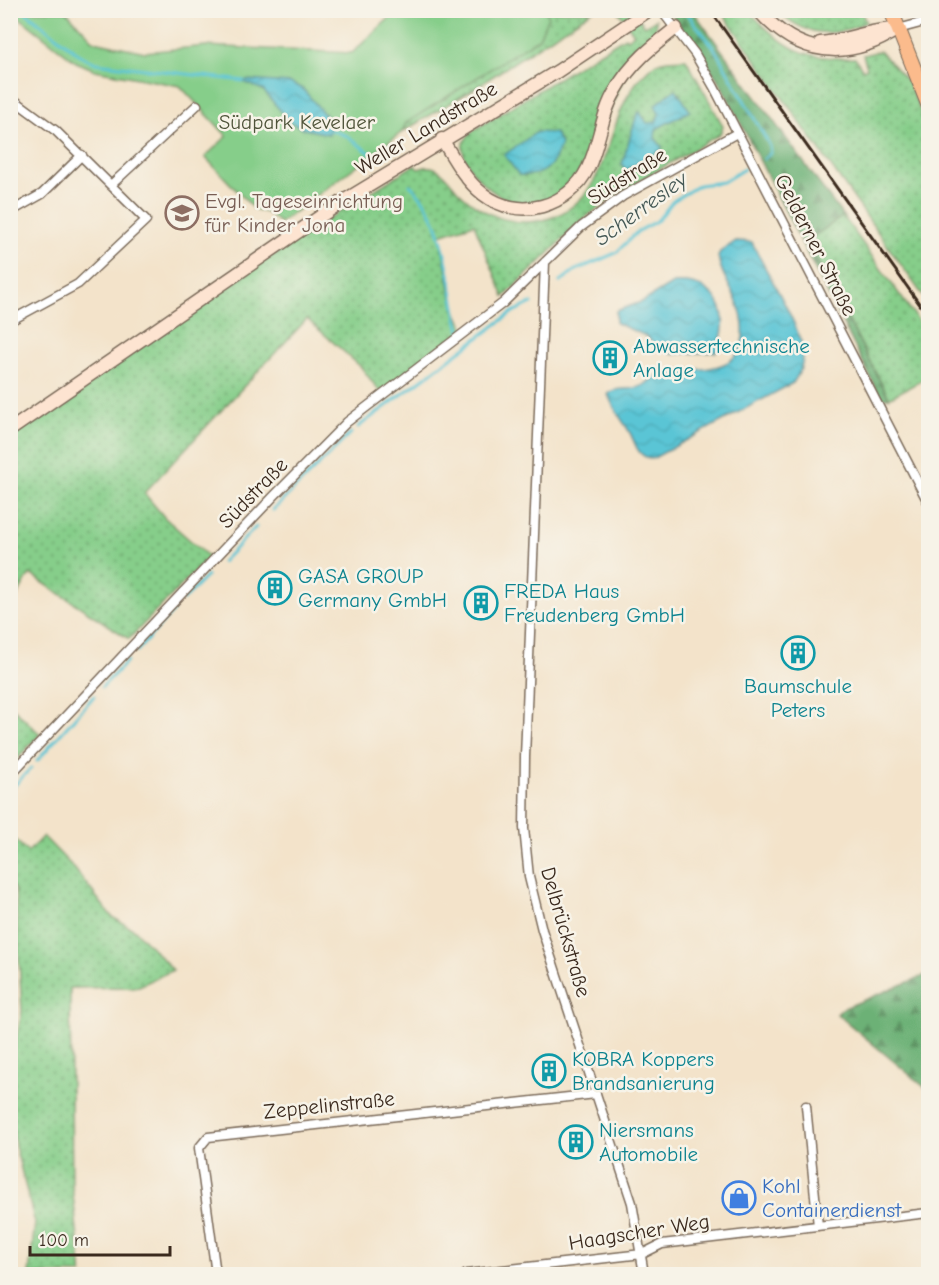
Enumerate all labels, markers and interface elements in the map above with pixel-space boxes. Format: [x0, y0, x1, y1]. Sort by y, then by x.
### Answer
street label: Weller Landstraße [351, 76, 501, 180]
park label: Südpark Kevelaer [219, 110, 376, 134]
street label: Südstraße [583, 142, 671, 210]
water label: Scherresley [590, 166, 693, 251]
street label: Gelderner Straße [770, 170, 862, 320]
place label: Evgl. Tageseinrichtung für Kinder Jona [204, 189, 403, 237]
school or university icon: Evgl. Tageseinrichtung für Kinder Jona [164, 195, 200, 231]
place label: Abwassertechnische Anlage [633, 334, 810, 382]
building icon: Abwassertechnische Anlage [592, 340, 628, 376]
street label: Südstraße [214, 453, 292, 533]
place label: GASA GROUP Germany GmbH [298, 564, 447, 612]
building icon: GASA GROUP Germany GmbH [257, 570, 293, 606]
place label: FREDA Haus Freudenberg GmbH [504, 579, 685, 627]
building icon: FREDA Haus Freudenberg GmbH [463, 585, 499, 621]
building icon: Baumschule Peters [780, 635, 816, 671]
place label: Baumschule Peters [744, 674, 852, 722]
street label: Delbrückstraße [536, 864, 596, 1000]
place label: KOBRA Koppers Brandsanierung [572, 1047, 715, 1095]
building icon: KOBRA Koppers Brandsanierung [531, 1053, 567, 1089]
street label: Zeppelinstraße [262, 1086, 396, 1124]
place label: Niersmans Automobile [599, 1118, 698, 1166]
building icon: Niersmans Automobile [558, 1124, 594, 1160]
place label: Kohl Containerdienst [762, 1174, 902, 1222]
shop icon: Kohl Containerdienst [721, 1180, 757, 1216]
street label: Haagscher Weg [567, 1209, 711, 1255]
scale bar [30, 1219, 170, 1257]
text: 100 m [39, 1230, 89, 1251]

